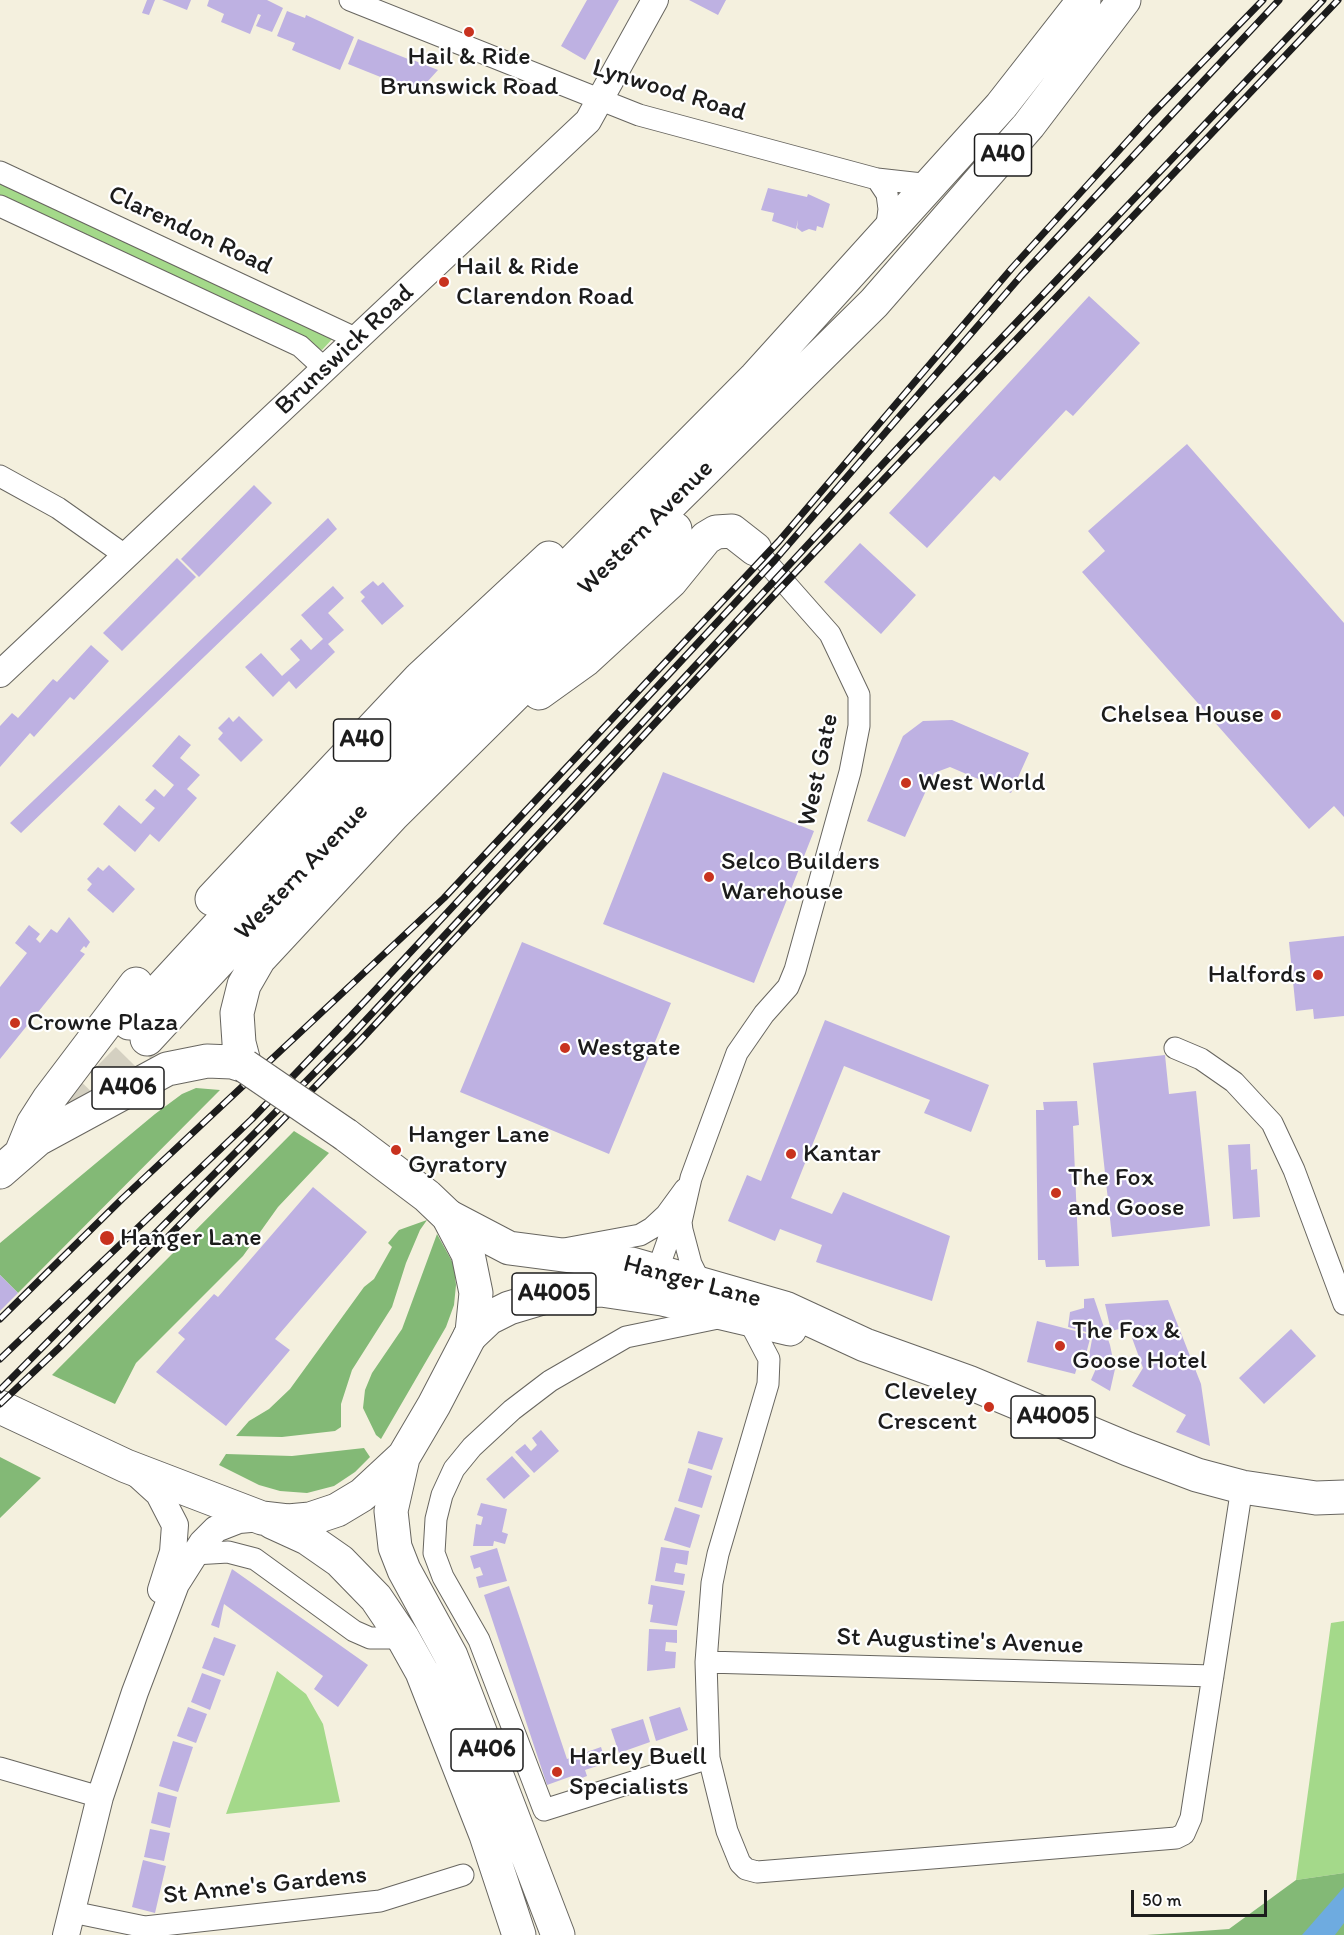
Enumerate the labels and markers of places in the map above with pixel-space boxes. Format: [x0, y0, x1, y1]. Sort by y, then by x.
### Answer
marker: Hail & Ride Brunswick Road [462, 25, 476, 39]
place label: Hail & Ride Brunswick Road [380, 41, 558, 102]
place label: Hail & Ride Clarendon Road [456, 251, 634, 312]
marker: Hail & Ride Clarendon Road [437, 275, 451, 289]
place label: Chelsea House [1101, 699, 1264, 731]
marker: Chelsea House [1269, 708, 1283, 722]
place label: West World [918, 767, 1045, 799]
marker: West World [899, 776, 913, 790]
place label: Selco Builders Warehouse [721, 846, 880, 908]
marker: Selco Builders Warehouse [702, 870, 716, 884]
place label: Halfords [1208, 959, 1306, 991]
marker: Halfords [1311, 968, 1325, 982]
place label: Crowne Plaza [27, 1007, 178, 1039]
marker: Crowne Plaza [8, 1016, 22, 1030]
place label: Westgate [577, 1032, 680, 1064]
marker: Westgate [558, 1041, 572, 1055]
place label: Hanger Lane Gyratory [408, 1119, 550, 1180]
place label: Kantar [803, 1138, 881, 1170]
marker: Hanger Lane Gyratory [389, 1143, 403, 1157]
marker: Kantar [784, 1147, 798, 1161]
place label: The Fox and Goose [1068, 1162, 1185, 1224]
marker: The Fox and Goose [1049, 1186, 1063, 1200]
place label: Hanger Lane [120, 1222, 262, 1254]
marker: Hanger Lane [98, 1229, 116, 1247]
place label: The Fox & Goose Hotel [1072, 1315, 1207, 1376]
marker: The Fox & Goose Hotel [1053, 1339, 1067, 1353]
place label: Cleveley Crescent [877, 1376, 977, 1438]
marker: Cleveley Crescent [982, 1400, 996, 1414]
place label: Harley Buell Specialists [569, 1741, 707, 1802]
marker: Harley Buell Specialists [550, 1765, 564, 1779]

